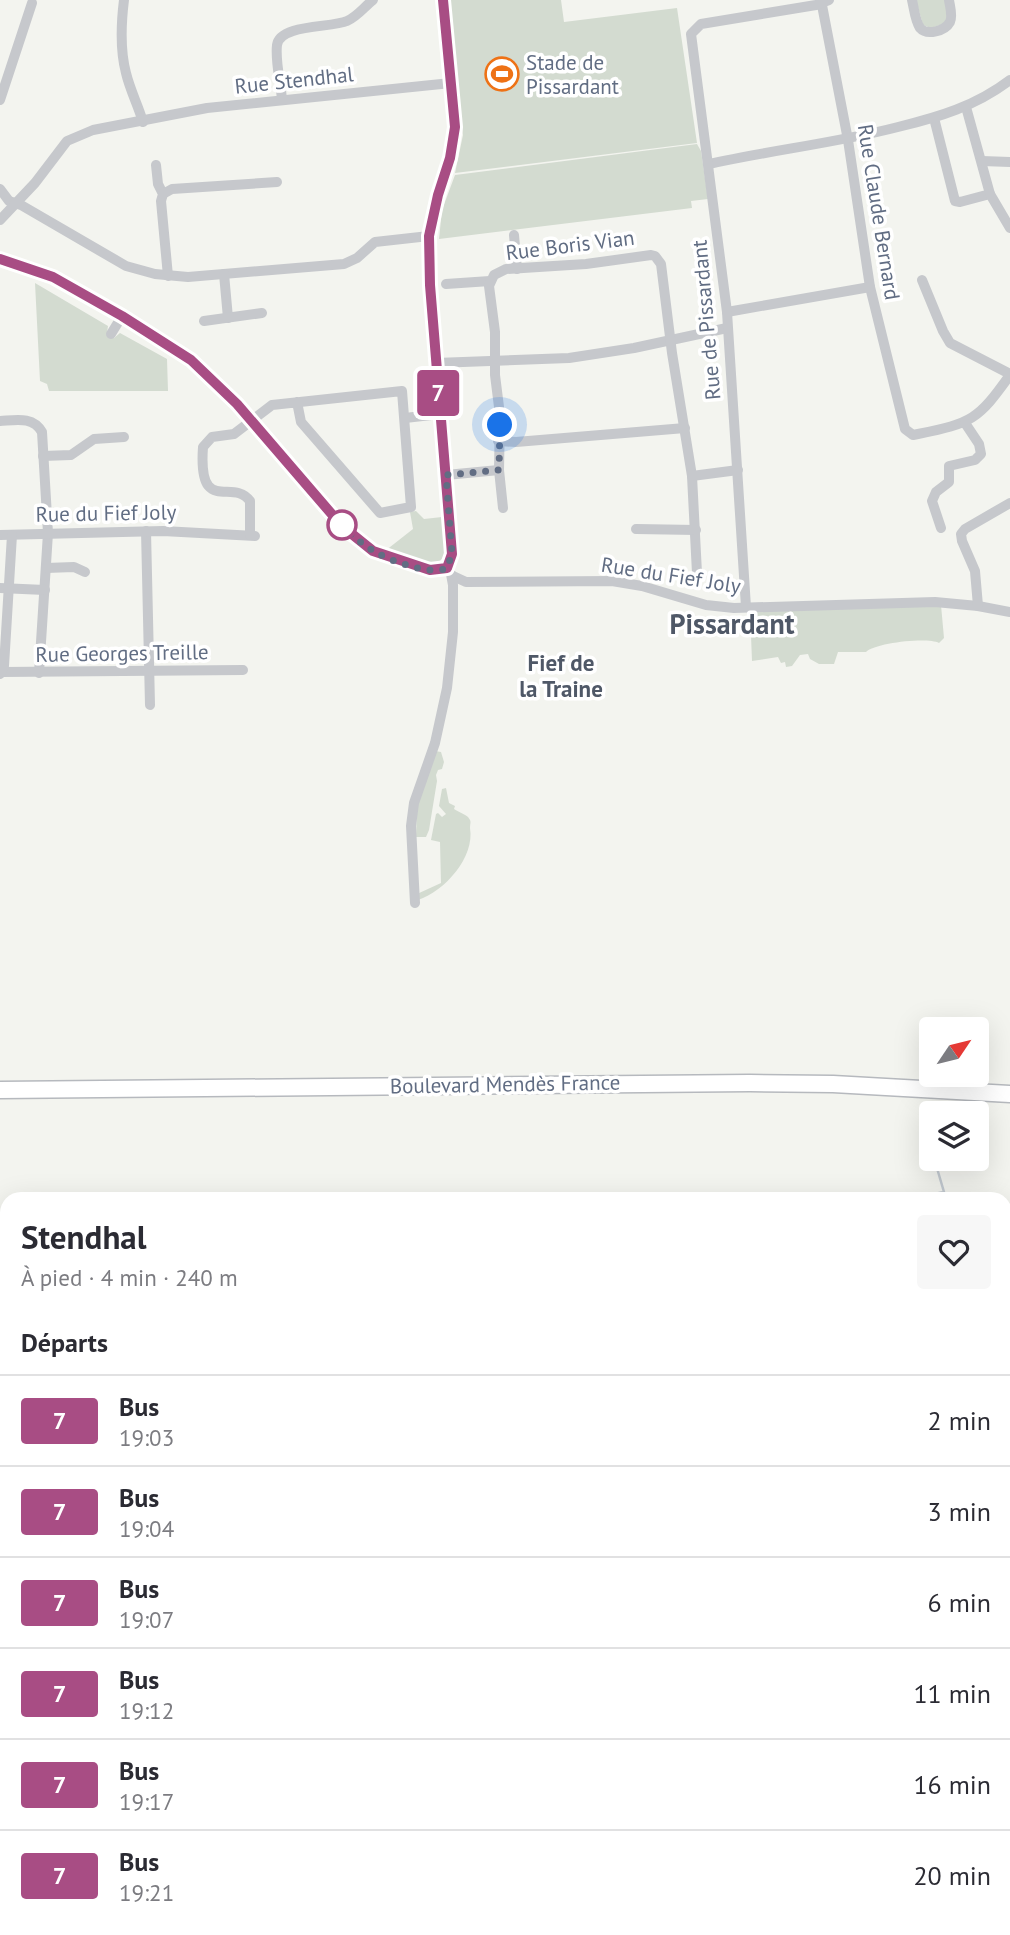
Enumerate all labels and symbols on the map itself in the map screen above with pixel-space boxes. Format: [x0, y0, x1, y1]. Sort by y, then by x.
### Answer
place label: Stade de Pissardant [526, 49, 619, 100]
sports icon: Stade de Pissardant [483, 55, 521, 93]
street label: Rue Stendhal [233, 60, 355, 100]
street label: Rue Claude Bernard [852, 122, 906, 302]
street label: Rue Boris Vian [504, 224, 636, 266]
street label: Rue de Pissardant [686, 239, 726, 401]
line badge: 7 [415, 370, 461, 416]
your location [482, 407, 517, 442]
street label: Rue du Fief Joly [35, 498, 177, 528]
unlabelled marker [327, 510, 357, 540]
street label: Rue du Fief Joly [599, 551, 743, 599]
district label: Pissardant [670, 605, 795, 642]
street label: Rue Georges Treille [35, 638, 209, 668]
district label: Fief de la Traine [519, 648, 603, 703]
north arrow [919, 1017, 989, 1087]
street label: Boulevard Mendès France [390, 1068, 620, 1100]

